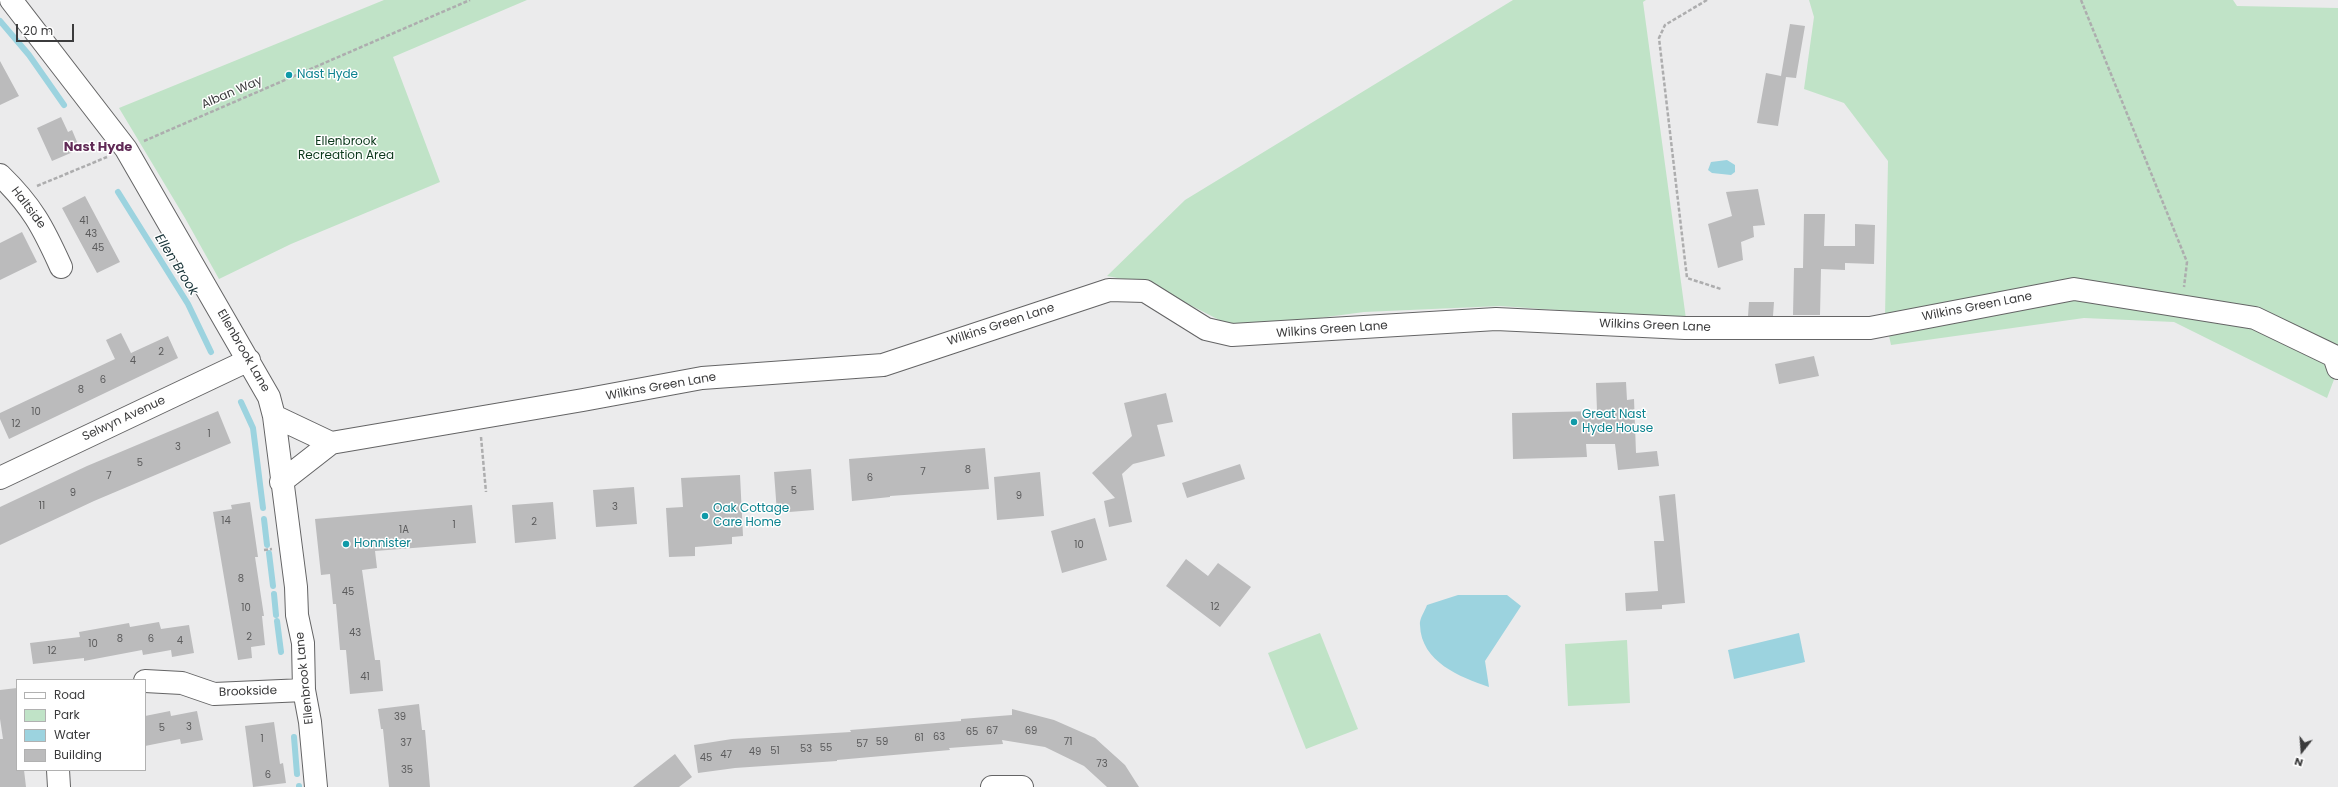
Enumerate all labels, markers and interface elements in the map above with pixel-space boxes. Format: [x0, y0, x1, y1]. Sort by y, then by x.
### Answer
scale bar [18, 16, 76, 42]
text: 20 m [23, 22, 53, 39]
place label: Nast Hyde [297, 68, 358, 82]
marker: Nast Hyde [284, 70, 294, 80]
street label: Alban Way [199, 74, 265, 112]
park label: Ellenbrook Recreation Area [298, 135, 394, 163]
district label: Nast Hyde [64, 140, 132, 156]
street label: Haltside [8, 184, 48, 232]
house number: 41 [79, 215, 89, 227]
house number: 43 [85, 228, 97, 240]
water label: Ellen Brook [151, 231, 201, 299]
house number: 45 [92, 242, 104, 254]
street label: Wilkins Green Lane [1921, 289, 2033, 325]
street label: Wilkins Green Lane [946, 301, 1056, 349]
street label: Ellenbrook Lane [214, 307, 272, 395]
street label: Wilkins Green Lane [1599, 317, 1711, 335]
street label: Wilkins Green Lane [1276, 319, 1388, 341]
house number: 2 [158, 346, 164, 358]
house number: 4 [130, 355, 136, 367]
street label: Wilkins Green Lane [605, 370, 717, 404]
house number: 6 [100, 374, 106, 386]
house number: 8 [78, 384, 84, 396]
street label: Selwyn Avenue [80, 393, 168, 445]
house number: 10 [31, 406, 41, 418]
place label: Great Nast Hyde House [1582, 408, 1653, 436]
marker: Great Nast Hyde House [1569, 417, 1579, 427]
house number: 12 [12, 418, 20, 430]
house number: 1 [207, 428, 211, 440]
house number: 3 [175, 441, 181, 453]
house number: 5 [137, 457, 143, 469]
house number: 8 [965, 464, 971, 476]
house number: 7 [920, 466, 926, 478]
house number: 7 [106, 470, 112, 482]
house number: 6 [867, 472, 873, 484]
house number: 5 [791, 485, 797, 497]
house number: 9 [70, 487, 76, 499]
house number: 9 [1016, 490, 1022, 502]
house number: 11 [39, 500, 45, 512]
house number: 3 [612, 501, 618, 513]
place label: Oak Cottage Care Home [713, 502, 789, 530]
marker: Oak Cottage Care Home [700, 511, 710, 521]
house number: 14 [221, 515, 231, 527]
house number: 2 [531, 516, 537, 528]
house number: 1 [452, 519, 456, 531]
house number: 1A [399, 524, 409, 536]
place label: Honnister [354, 537, 411, 551]
marker: Honnister [341, 539, 351, 549]
house number: 10 [1074, 539, 1084, 551]
house number: 8 [238, 573, 244, 585]
house number: 45 [342, 586, 354, 598]
house number: 12 [1211, 601, 1219, 613]
house number: 10 [241, 602, 251, 614]
house number: 43 [349, 627, 361, 639]
house number: 2 [246, 631, 252, 643]
street label: Ellenbrook Lane [293, 631, 317, 725]
house number: 8 [117, 633, 123, 645]
house number: 6 [148, 633, 154, 645]
house number: 4 [177, 635, 183, 647]
house number: 10 [88, 638, 98, 650]
house number: 12 [48, 645, 56, 657]
house number: 41 [360, 671, 370, 683]
legend [16, 679, 146, 771]
street label: Brookside [219, 684, 277, 700]
text: Road [54, 686, 85, 703]
text: Park [54, 706, 80, 723]
house number: 39 [394, 711, 406, 723]
house number: 3 [186, 721, 192, 733]
house number: 5 [159, 722, 165, 734]
house number: 67 [986, 725, 998, 737]
house number: 69 [1025, 725, 1037, 737]
text: Water [54, 726, 90, 743]
house number: 65 [966, 726, 978, 738]
house number: 63 [933, 731, 945, 743]
north arrow [2282, 731, 2322, 771]
house number: 61 [914, 732, 924, 744]
house number: 1 [260, 733, 264, 745]
house number: 59 [876, 736, 888, 748]
house number: 71 [1064, 736, 1072, 748]
house number: 37 [400, 737, 412, 749]
house number: 57 [856, 738, 868, 750]
house number: 55 [820, 742, 832, 754]
house number: 53 [800, 743, 812, 755]
house number: 51 [770, 745, 780, 757]
text: Building [54, 746, 102, 763]
house number: 49 [749, 746, 761, 758]
house number: 47 [720, 749, 732, 761]
house number: 45 [700, 752, 712, 764]
text: N [2292, 754, 2305, 771]
house number: 73 [1096, 758, 1108, 770]
house number: 35 [401, 764, 413, 776]
house number: 6 [265, 769, 271, 781]

